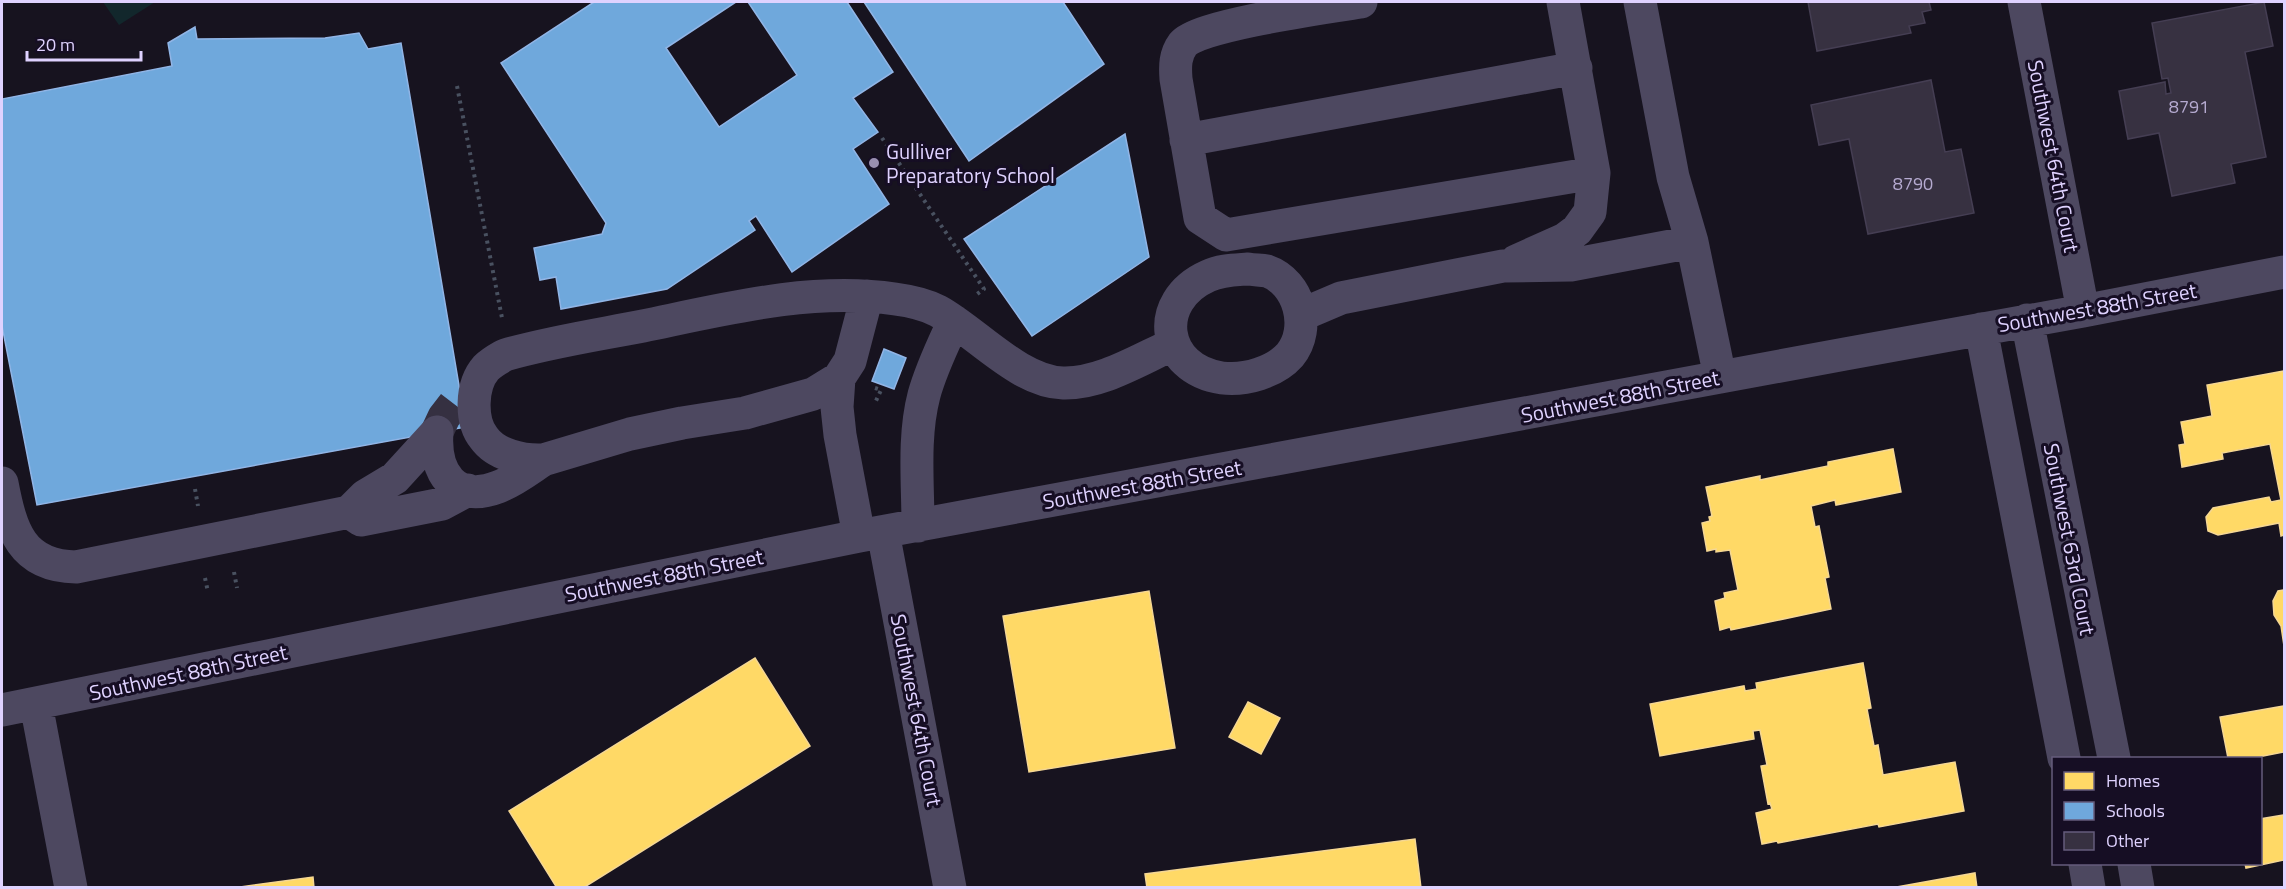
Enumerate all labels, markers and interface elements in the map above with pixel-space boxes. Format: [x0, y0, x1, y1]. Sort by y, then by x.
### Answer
scale bar [27, 24, 141, 62]
text: 20 m [36, 31, 75, 58]
street label: Southwest 64th Court [2020, 57, 2088, 256]
house number: 8791 [2169, 93, 2209, 120]
place label: Gulliver Preparatory School [886, 135, 1055, 191]
marker: Gulliver Preparatory School [867, 156, 881, 170]
house number: 8790 [1893, 170, 1933, 197]
street label: Southwest 88th Street [1995, 274, 2200, 340]
street label: Southwest 88th Street [1518, 361, 1722, 431]
street label: Southwest 63rd Court [2036, 440, 2104, 638]
street label: Southwest 88th Street [1040, 451, 1245, 517]
street label: Southwest 88th Street [562, 540, 766, 610]
street label: Southwest 64th Court [883, 611, 951, 810]
street label: Southwest 88th Street [86, 635, 290, 709]
legend [2052, 757, 2262, 865]
text: Homes [2106, 767, 2160, 794]
text: Schools [2106, 797, 2165, 824]
text: Other [2106, 827, 2149, 854]

